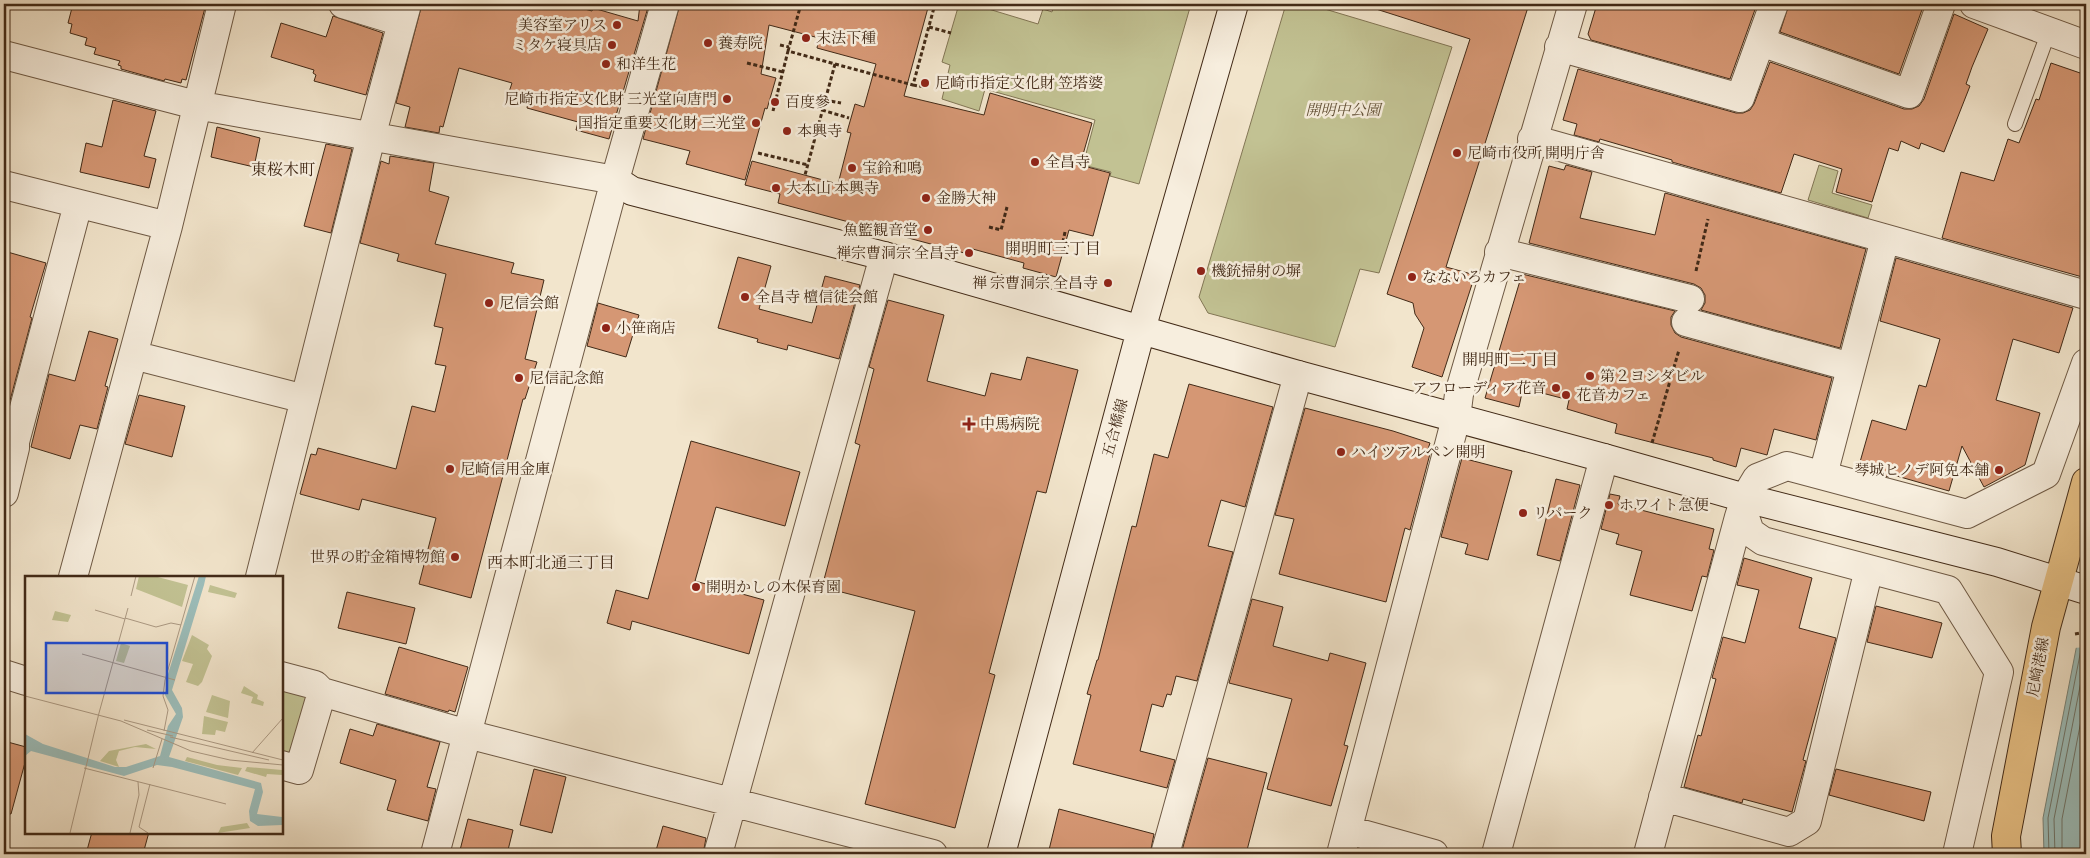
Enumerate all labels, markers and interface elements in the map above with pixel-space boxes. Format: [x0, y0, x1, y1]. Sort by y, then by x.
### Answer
place label: 美容室アリス [518, 16, 607, 37]
marker: 美容室アリス [611, 19, 623, 31]
place label: 末法下種 [816, 29, 876, 50]
marker: 末法下種 [800, 32, 812, 44]
place label: 養寿院 [718, 34, 763, 55]
place label: ミタケ寝具店 [512, 36, 602, 57]
marker: 養寿院 [702, 37, 714, 49]
marker: ミタケ寝具店 [606, 39, 618, 51]
place label: 和洋生花 [616, 55, 676, 76]
marker: 和洋生花 [600, 58, 612, 70]
place label: 尼崎市指定文化財 笠塔婆 [935, 74, 1103, 95]
marker: 尼崎市指定文化財 笠塔婆 [919, 77, 931, 89]
place label: 尼崎市指定文化財 三光堂向唐門 [504, 90, 717, 111]
marker: 尼崎市指定文化財 三光堂向唐門 [721, 93, 733, 105]
place label: 百度參 [785, 93, 830, 114]
marker: 百度參 [769, 96, 781, 108]
park label: 開明中公園 [1305, 101, 1383, 122]
place label: 国指定重要文化財 三光堂 [578, 114, 746, 135]
marker: 国指定重要文化財 三光堂 [750, 117, 762, 129]
place label: 本興寺 [797, 122, 842, 143]
marker: 本興寺 [781, 125, 793, 137]
place label: 尼崎市役所 開明庁舎 [1467, 144, 1605, 165]
marker: 尼崎市役所 開明庁舎 [1451, 147, 1463, 159]
place label: 全昌寺 [1045, 153, 1090, 174]
marker: 全昌寺 [1029, 156, 1041, 168]
place label: 宝鈴和鳴 [862, 159, 922, 180]
district label: 東桜木町 [251, 160, 315, 182]
marker: 宝鈴和鳴 [846, 162, 858, 174]
place label: 大本山 本興寺 [786, 179, 879, 200]
marker: 大本山 本興寺 [770, 182, 782, 194]
place label: 金勝大神 [936, 189, 996, 210]
marker: 金勝大神 [920, 192, 932, 204]
place label: 魚籃観音堂 [843, 221, 918, 242]
marker: 魚籃観音堂 [922, 224, 934, 236]
district label: 開明町三丁目 [1005, 239, 1101, 261]
place label: 禅宗曹洞宗 全昌寺 [836, 244, 959, 265]
marker: 禅宗曹洞宗 全昌寺 [963, 247, 975, 259]
place label: 機銃掃射の塀 [1211, 262, 1301, 283]
marker: 機銃掃射の塀 [1195, 265, 1207, 277]
place label: なないろカフェ [1422, 268, 1526, 289]
marker: なないろカフェ [1406, 271, 1418, 283]
place label: 禅 宗曹洞宗 全昌寺 [972, 274, 1098, 295]
marker: 禅 宗曹洞宗 全昌寺 [1102, 277, 1114, 289]
place label: 全昌寺 檀信徒会館 [755, 288, 878, 309]
marker: 全昌寺 檀信徒会館 [739, 291, 751, 303]
place label: 尼信会館 [499, 294, 559, 315]
marker: 尼信会館 [483, 297, 495, 309]
place label: 小笹商店 [616, 319, 676, 340]
marker: 小笹商店 [600, 322, 612, 334]
district label: 開明町二丁目 [1462, 350, 1558, 372]
place label: 第２ヨシダビル [1600, 367, 1704, 388]
place label: 尼信記念館 [529, 369, 604, 390]
marker: 第２ヨシダビル [1584, 370, 1596, 382]
marker: 尼信記念館 [513, 372, 525, 384]
place label: アフローディア花音 [1412, 379, 1546, 400]
marker: アフローディア花音 [1550, 382, 1562, 394]
place label: 花音カフェ [1576, 386, 1650, 407]
marker: 花音カフェ [1560, 389, 1572, 401]
street label: 五合橋線 [1099, 397, 1134, 460]
place label: 中馬病院 [980, 415, 1040, 436]
marker: 中馬病院 [962, 417, 976, 431]
place label: ハイツアルペン開明 [1351, 443, 1485, 464]
marker: ハイツアルペン開明 [1335, 446, 1347, 458]
place label: 尼崎信用金庫 [460, 460, 550, 481]
place label: 琴城ヒノデ阿免本舗 [1854, 461, 1989, 482]
marker: 尼崎信用金庫 [444, 463, 456, 475]
marker: 琴城ヒノデ阿免本舗 [1993, 464, 2005, 476]
place label: ホワイト急便 [1619, 496, 1709, 517]
marker: ホワイト急便 [1603, 499, 1615, 511]
place label: リパーク [1533, 504, 1593, 525]
marker: リパーク [1517, 507, 1529, 519]
place label: 世界の貯金箱博物館 [310, 548, 445, 569]
marker: 世界の貯金箱博物館 [449, 551, 461, 563]
district label: 西本町北通三丁目 [487, 553, 615, 575]
inset map [25, 576, 282, 833]
place label: 開明かしの木保育園 [706, 578, 841, 599]
marker: 開明かしの木保育園 [690, 581, 702, 593]
street label: 尼崎港線 [2023, 636, 2056, 699]

